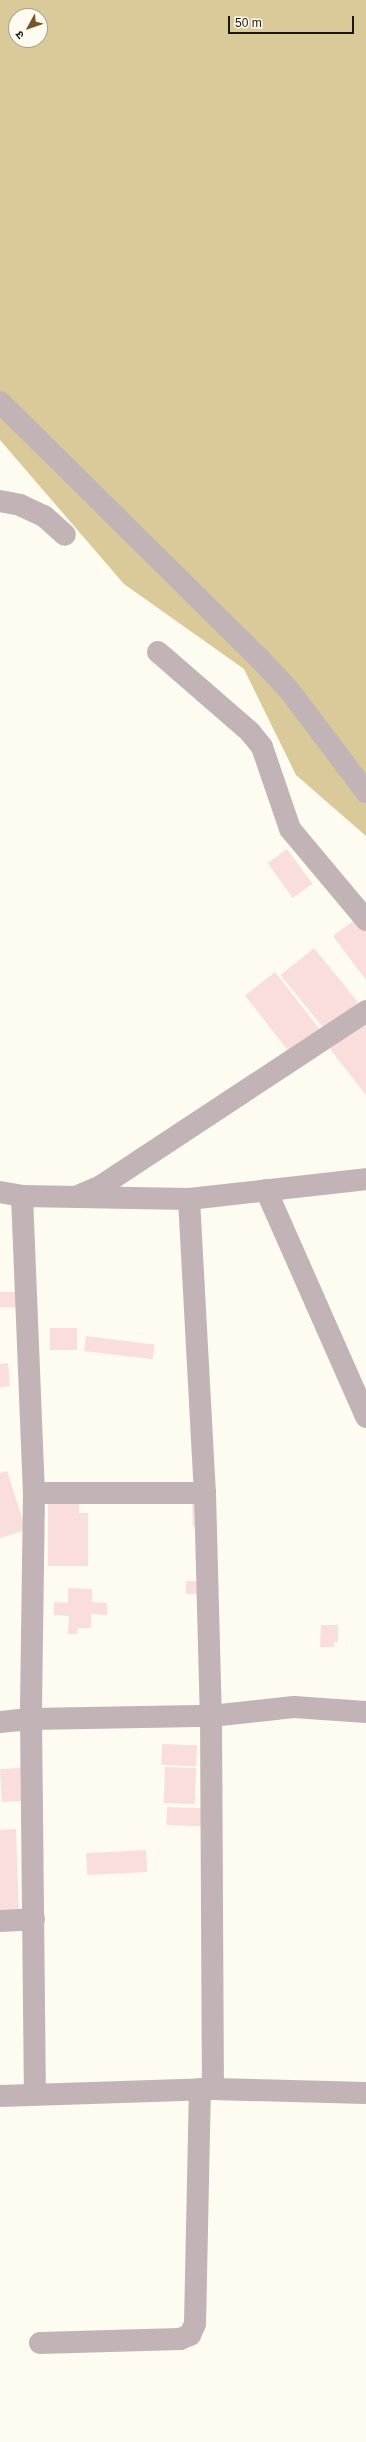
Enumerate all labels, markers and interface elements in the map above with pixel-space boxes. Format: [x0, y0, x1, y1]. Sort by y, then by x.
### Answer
north arrow [8, 8, 48, 48]
scale bar [230, 8, 356, 34]
text: 50 m [235, 16, 262, 30]
text: उ [13, 29, 26, 41]

